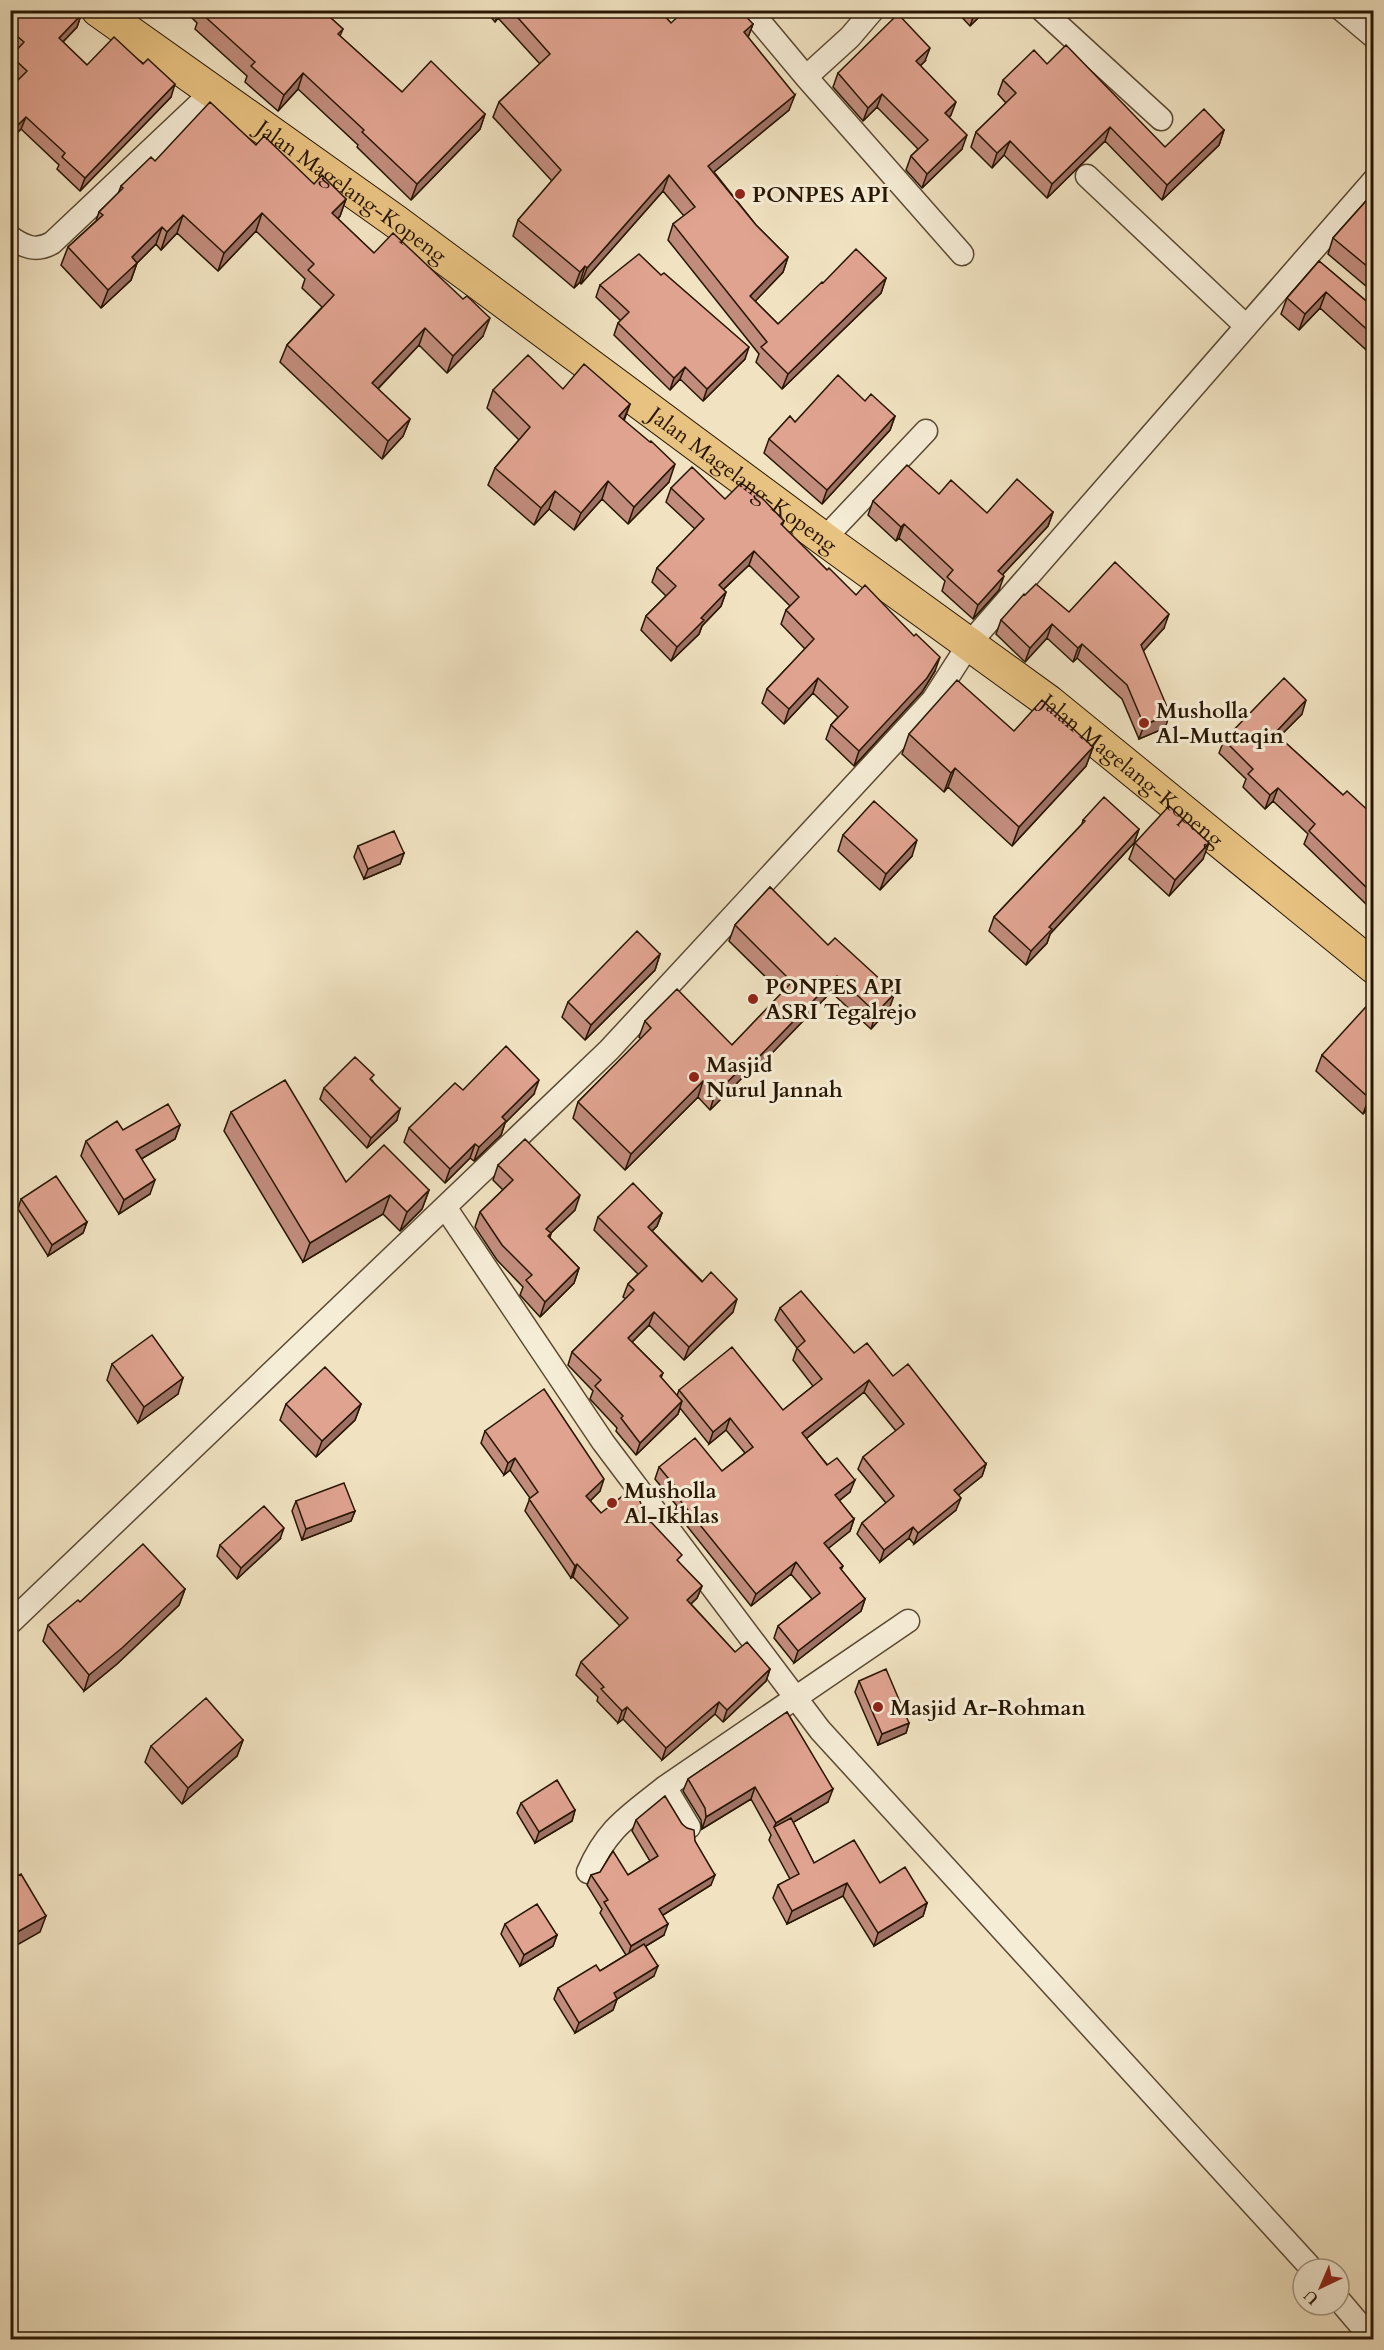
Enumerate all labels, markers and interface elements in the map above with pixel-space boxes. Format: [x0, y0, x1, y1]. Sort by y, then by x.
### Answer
street label: Jalan Magelang-Kopeng [248, 112, 453, 271]
place label: PONPES API [752, 180, 889, 210]
marker: PONPES API [733, 187, 747, 201]
street label: Jalan Magelang-Kopeng [640, 398, 844, 560]
street label: Jalan Magelang-Kopeng [1032, 685, 1230, 855]
place label: Musholla Al-Muttaqin [1156, 696, 1284, 751]
marker: Musholla Al-Muttaqin [1137, 716, 1151, 730]
place label: PONPES API ASRI Tegalrejo [765, 972, 917, 1027]
marker: PONPES API ASRI Tegalrejo [746, 992, 760, 1006]
place label: Masjid Nurul Jannah [706, 1050, 843, 1105]
marker: Masjid Nurul Jannah [687, 1070, 701, 1084]
place label: Musholla Al-Ikhlas [624, 1476, 719, 1531]
marker: Musholla Al-Ikhlas [605, 1496, 619, 1510]
place label: Masjid Ar-Rohman [890, 1693, 1086, 1723]
marker: Masjid Ar-Rohman [871, 1700, 885, 1714]
north arrow [1291, 2257, 1351, 2317]
text: U [1299, 2285, 1324, 2310]

